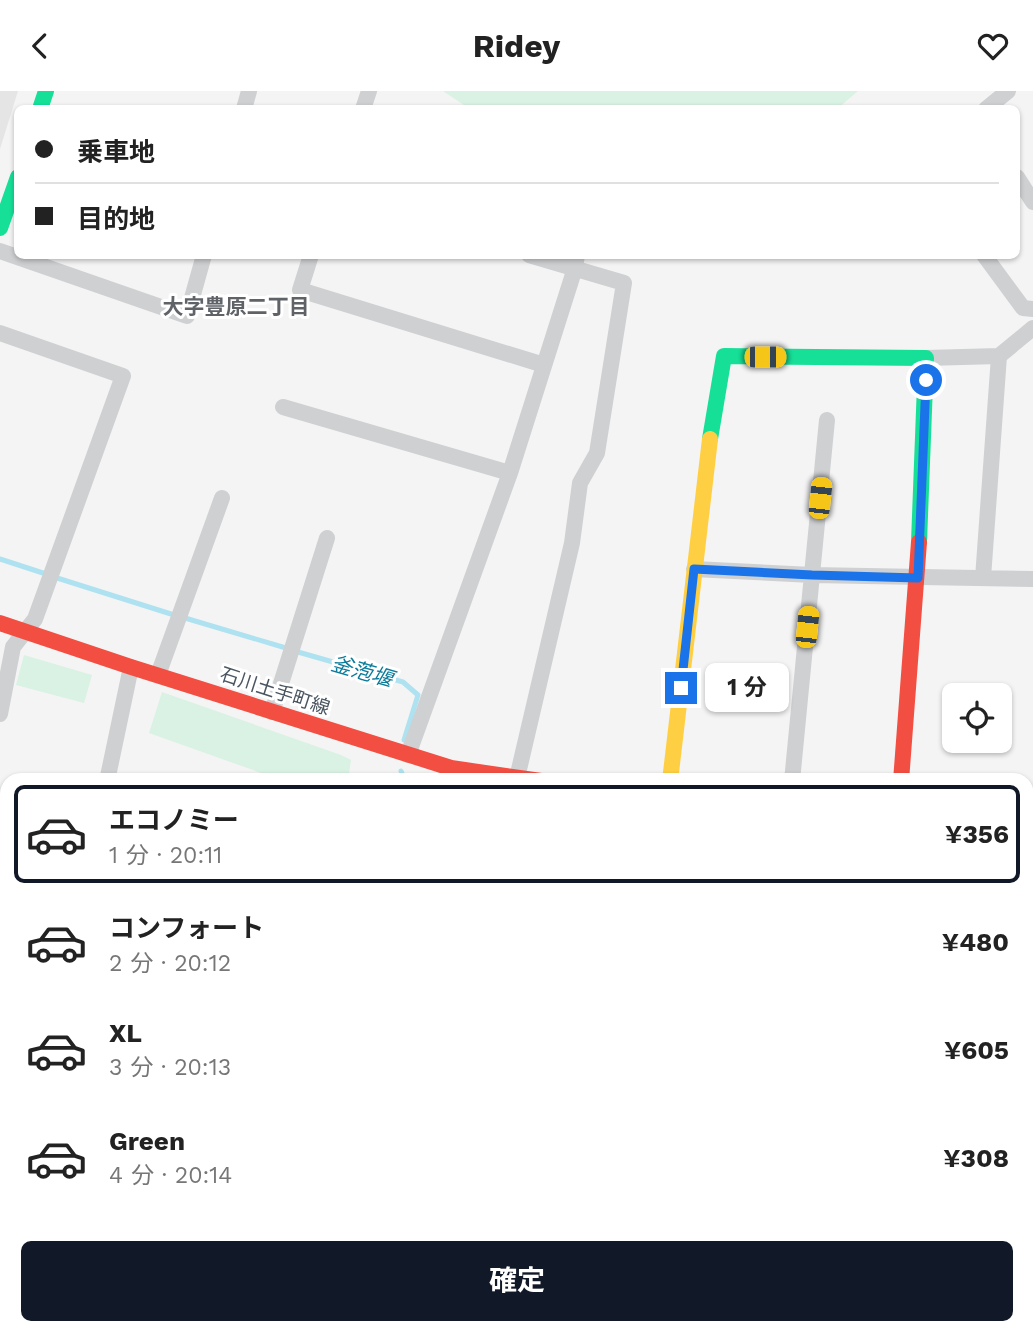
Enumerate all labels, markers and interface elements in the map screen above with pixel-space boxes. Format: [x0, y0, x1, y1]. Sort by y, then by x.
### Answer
icon: back [21, 27, 59, 65]
text: Ridey [473, 27, 560, 65]
icon: heart [974, 27, 1012, 65]
text: 乗車地 [77, 137, 155, 167]
text: 目的地 [77, 204, 155, 234]
district label: 大字豊原二丁目 [163, 294, 310, 319]
car [745, 347, 787, 368]
route start [910, 364, 942, 396]
car [808, 476, 833, 520]
car [795, 605, 820, 649]
water label: 釜萢堰 [328, 650, 400, 693]
street label: 石川土手町線 [217, 662, 333, 720]
callout: 1 分 [706, 663, 790, 713]
route end [665, 672, 697, 704]
text: 1 分 [727, 674, 767, 701]
map controls [942, 683, 1012, 753]
button: locate [942, 683, 1012, 753]
icon: car [25, 803, 88, 866]
text: エコノミー [109, 805, 239, 835]
text: ¥356 [945, 819, 1009, 849]
text: 1 分 · 20:11 [109, 842, 222, 869]
icon: car [25, 911, 88, 974]
text: コンフォート [109, 913, 264, 943]
text: ¥480 [942, 927, 1009, 957]
text: 2 分 · 20:12 [109, 950, 231, 977]
text: XL [109, 1018, 142, 1048]
icon: car [25, 1019, 88, 1082]
text: ¥605 [944, 1035, 1009, 1065]
text: 3 分 · 20:13 [109, 1054, 231, 1081]
text: Green [109, 1126, 185, 1156]
icon: car [25, 1127, 88, 1190]
text: ¥308 [943, 1143, 1009, 1173]
text: 4 分 · 20:14 [109, 1162, 232, 1189]
button: 確定 [21, 1241, 1013, 1321]

